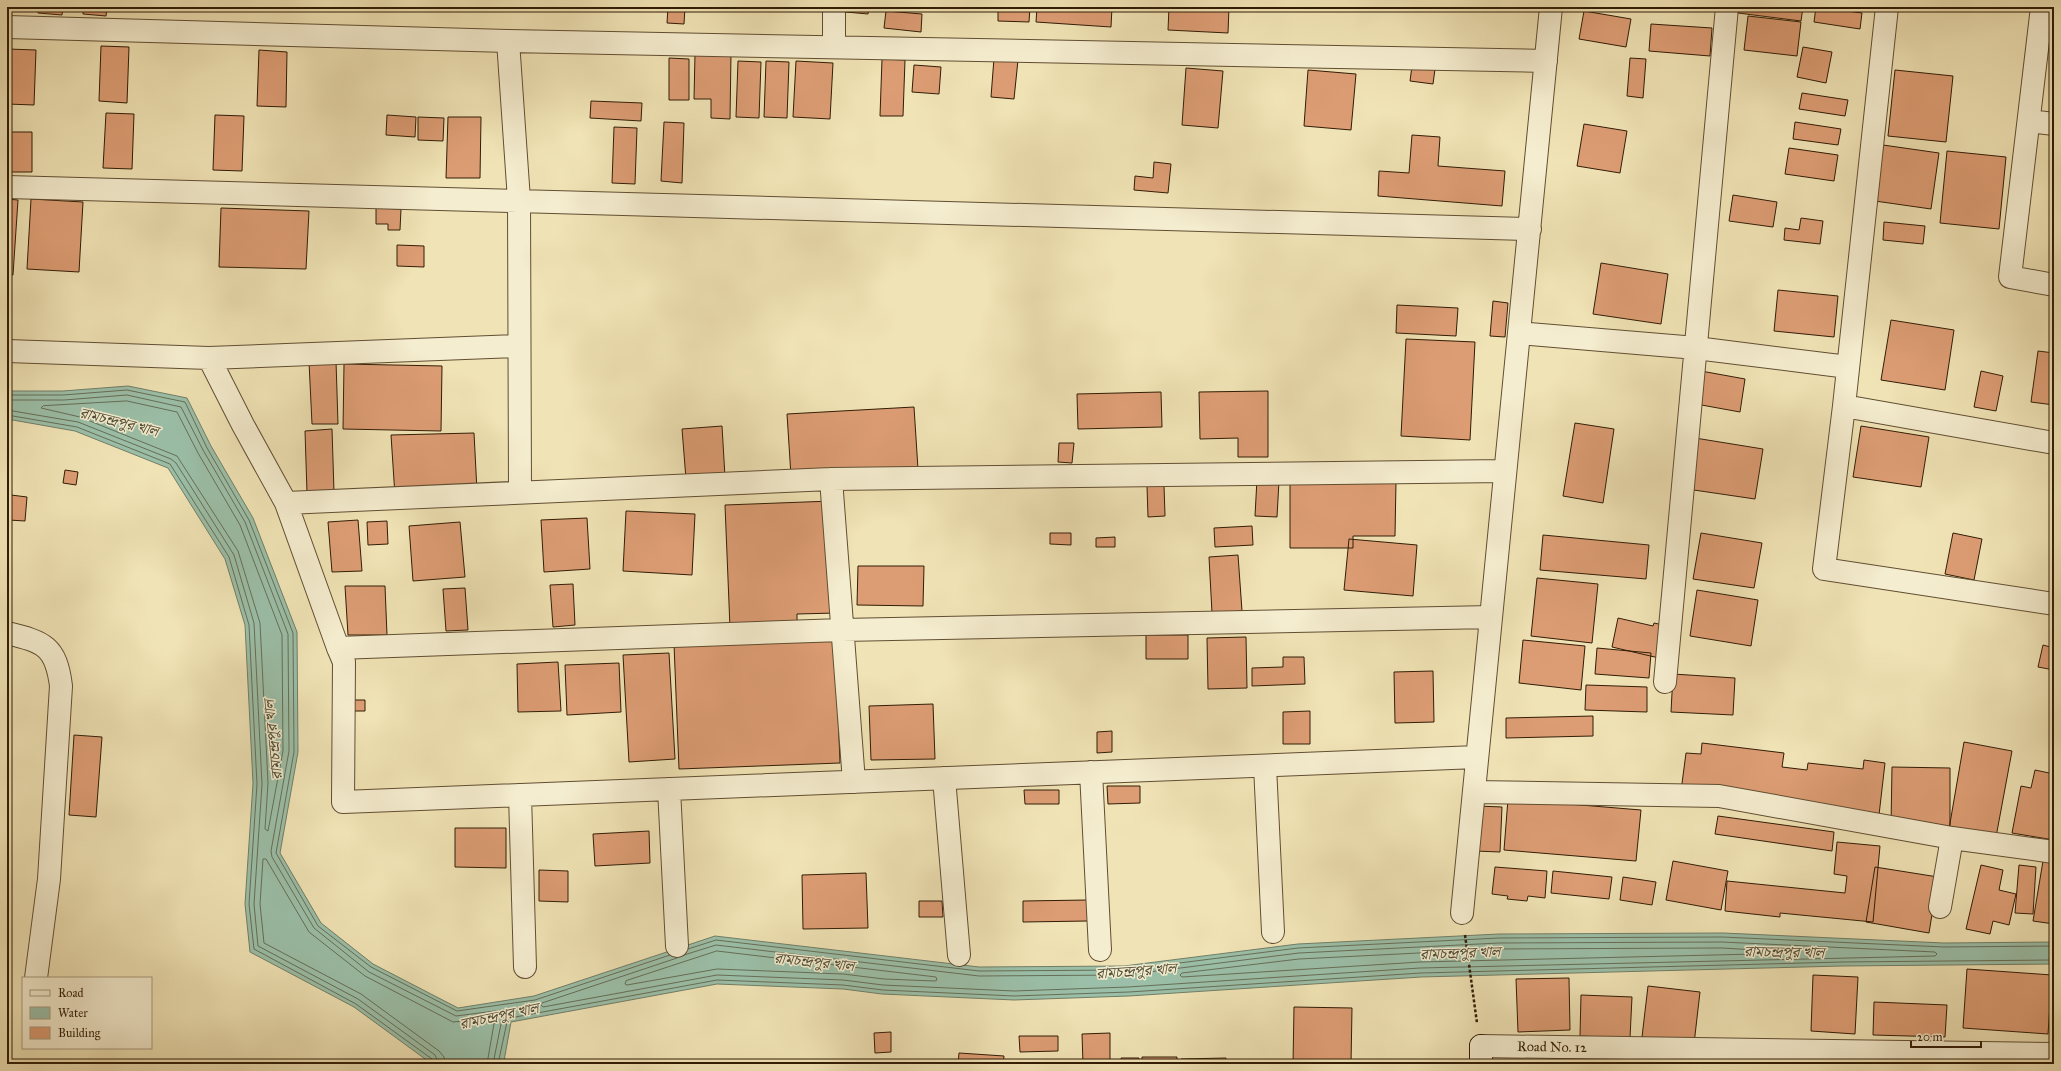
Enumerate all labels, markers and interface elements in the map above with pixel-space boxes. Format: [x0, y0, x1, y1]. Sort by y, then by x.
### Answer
water label: রামচন্দ্রপুর খাল [78, 404, 163, 441]
water label: রামচন্দ্রপুর খাল [260, 696, 286, 781]
water label: রামচন্দ্রপুর খাল [1744, 942, 1827, 962]
water label: রামচন্দ্রপুর খাল [1420, 943, 1503, 964]
water label: রামচন্দ্রপুর খাল [773, 949, 858, 976]
water label: রামচন্দ্রপুর খাল [1095, 959, 1179, 983]
legend [22, 977, 152, 1049]
text: Road [58, 986, 84, 1000]
water label: রামচন্দ্রপুর খাল [458, 998, 543, 1033]
text: Water [58, 1006, 88, 1020]
scale bar [1911, 1023, 1981, 1049]
text: Building [58, 1026, 101, 1041]
text: 20 m [1917, 1030, 1943, 1044]
street label: Road No. 12 [1517, 1038, 1587, 1056]

